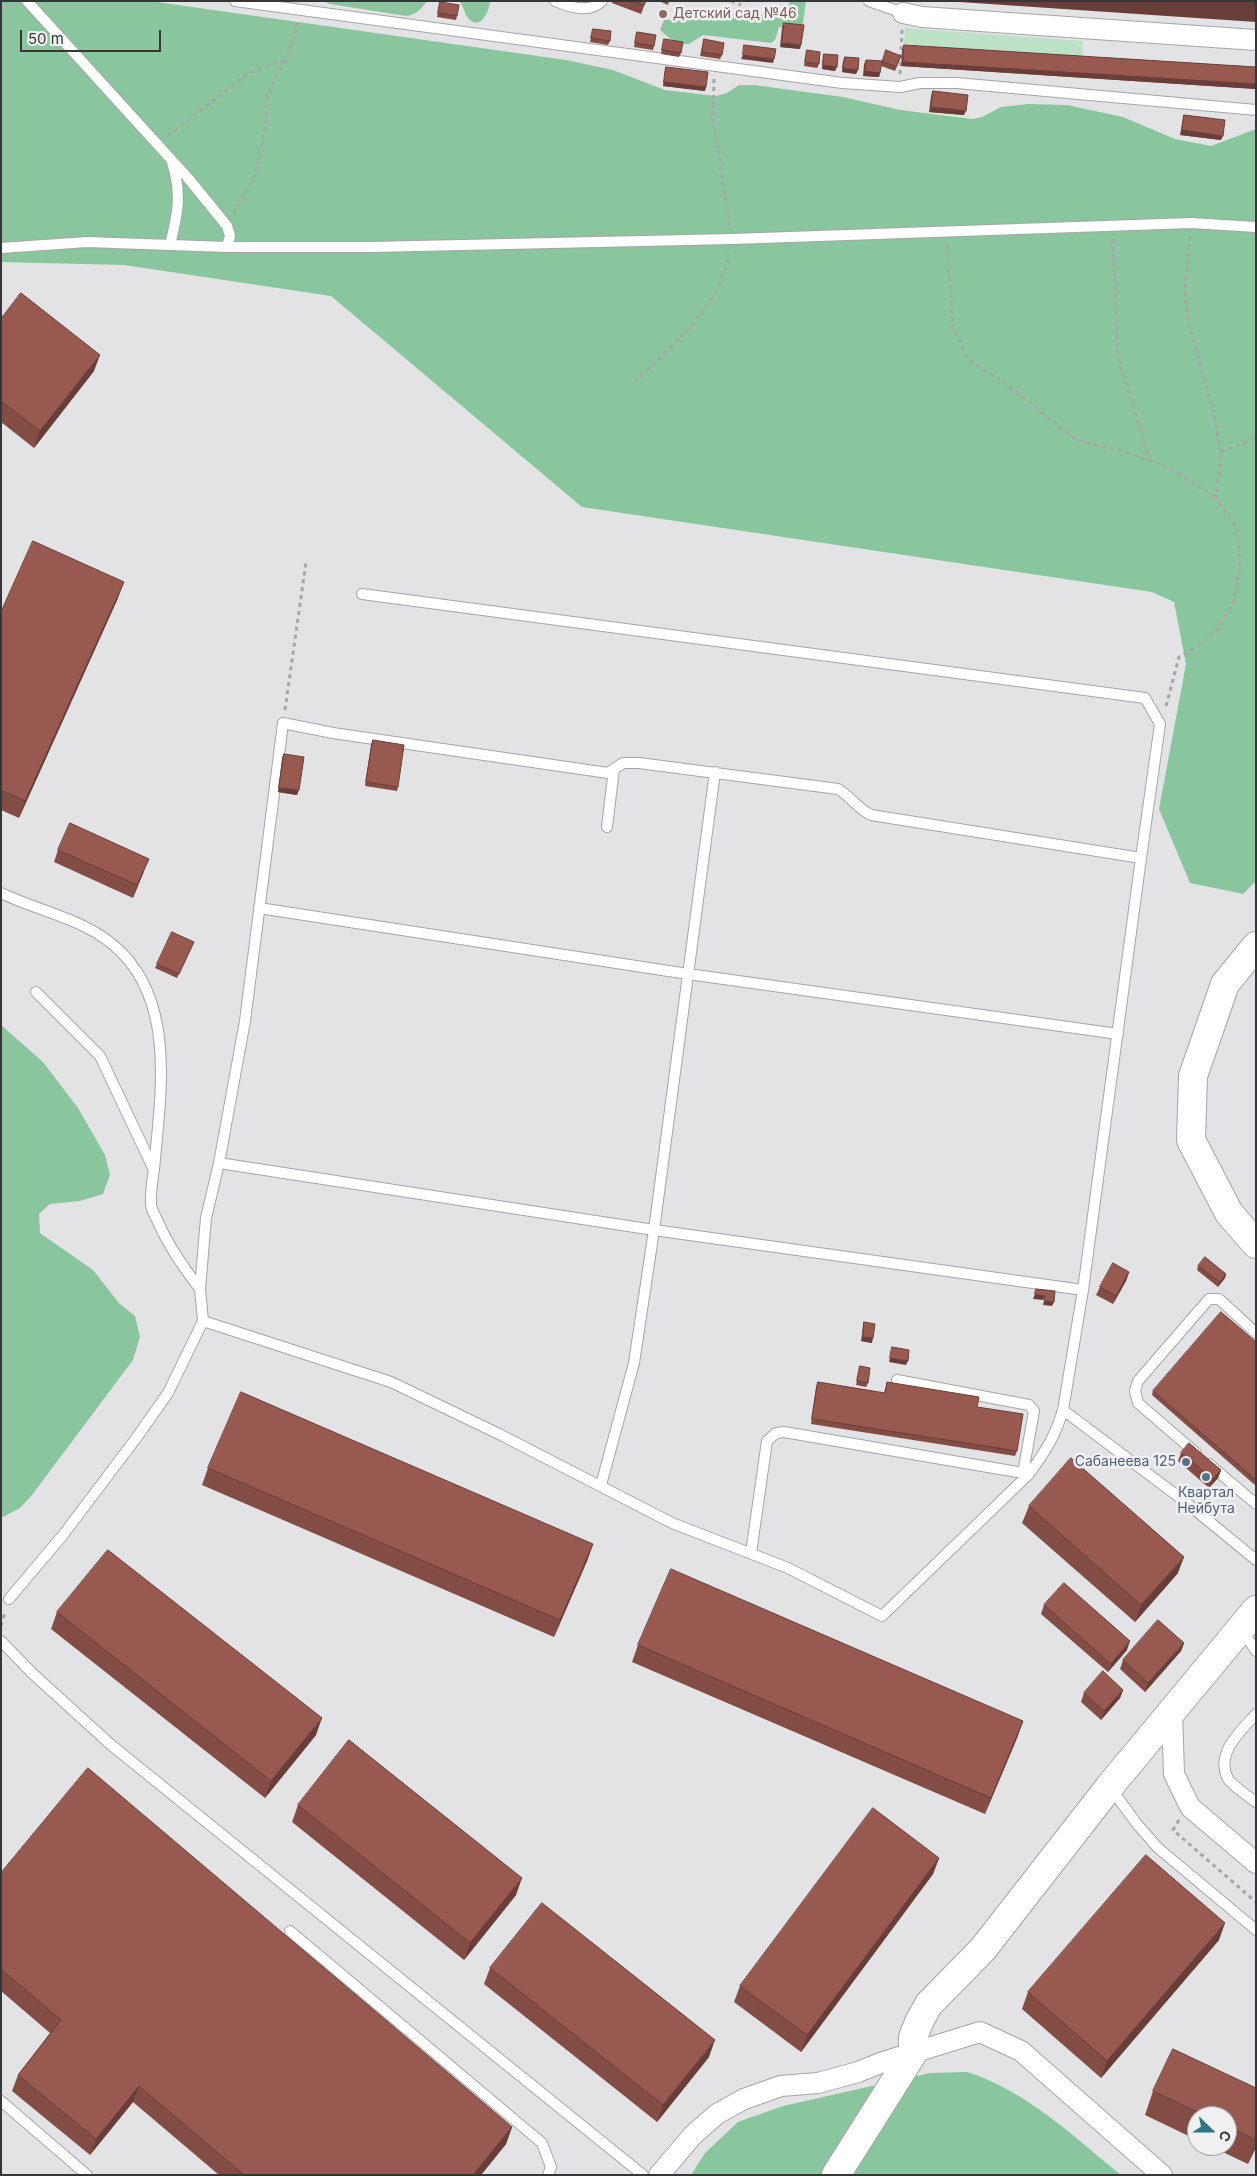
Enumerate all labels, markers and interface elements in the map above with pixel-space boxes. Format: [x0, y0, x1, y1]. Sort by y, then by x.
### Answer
place label: Детский сад №46 [673, 6, 797, 22]
marker: Детский сад №46 [657, 8, 669, 20]
scale bar [22, 20, 164, 52]
text: 50 m [28, 29, 64, 48]
place label: Сабанеева 125 [1075, 1454, 1176, 1470]
marker: Сабанеева 125 [1180, 1456, 1192, 1468]
marker: Квартал Нейбута [1200, 1471, 1212, 1483]
place label: Квартал Нейбута [1177, 1485, 1235, 1518]
north arrow [1187, 2106, 1237, 2156]
text: С [1216, 2128, 1235, 2144]

